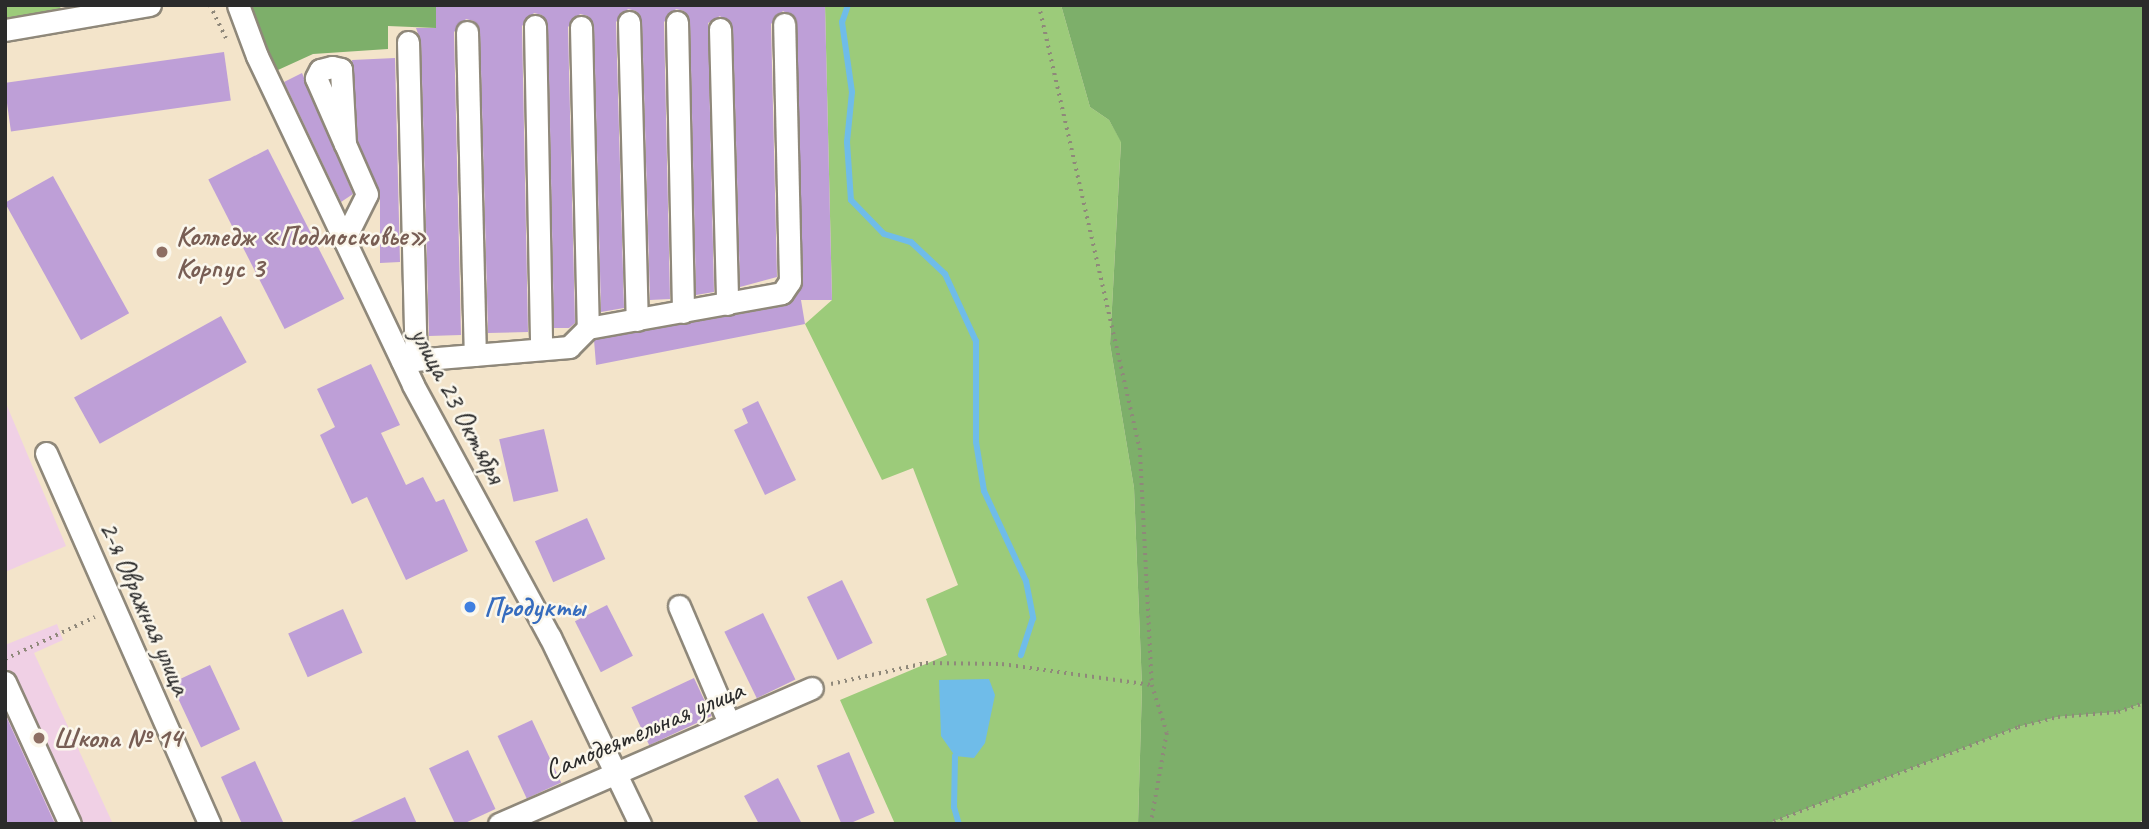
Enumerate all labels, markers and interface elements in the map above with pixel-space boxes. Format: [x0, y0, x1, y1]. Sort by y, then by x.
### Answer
place label: Колледж «Подмосковье» Корпус 3 [176, 219, 427, 285]
marker: Колледж «Подмосковье» Корпус 3 [154, 244, 170, 260]
street label: улица 23 Октября [403, 321, 513, 489]
street label: 2-я Овражная улица [91, 515, 199, 701]
place label: Продукты [484, 590, 585, 624]
marker: Продукты [462, 599, 478, 615]
street label: Самодеятельная улица [539, 673, 749, 787]
place label: Школа № 14 [53, 721, 182, 755]
marker: Школа № 14 [31, 730, 47, 746]

